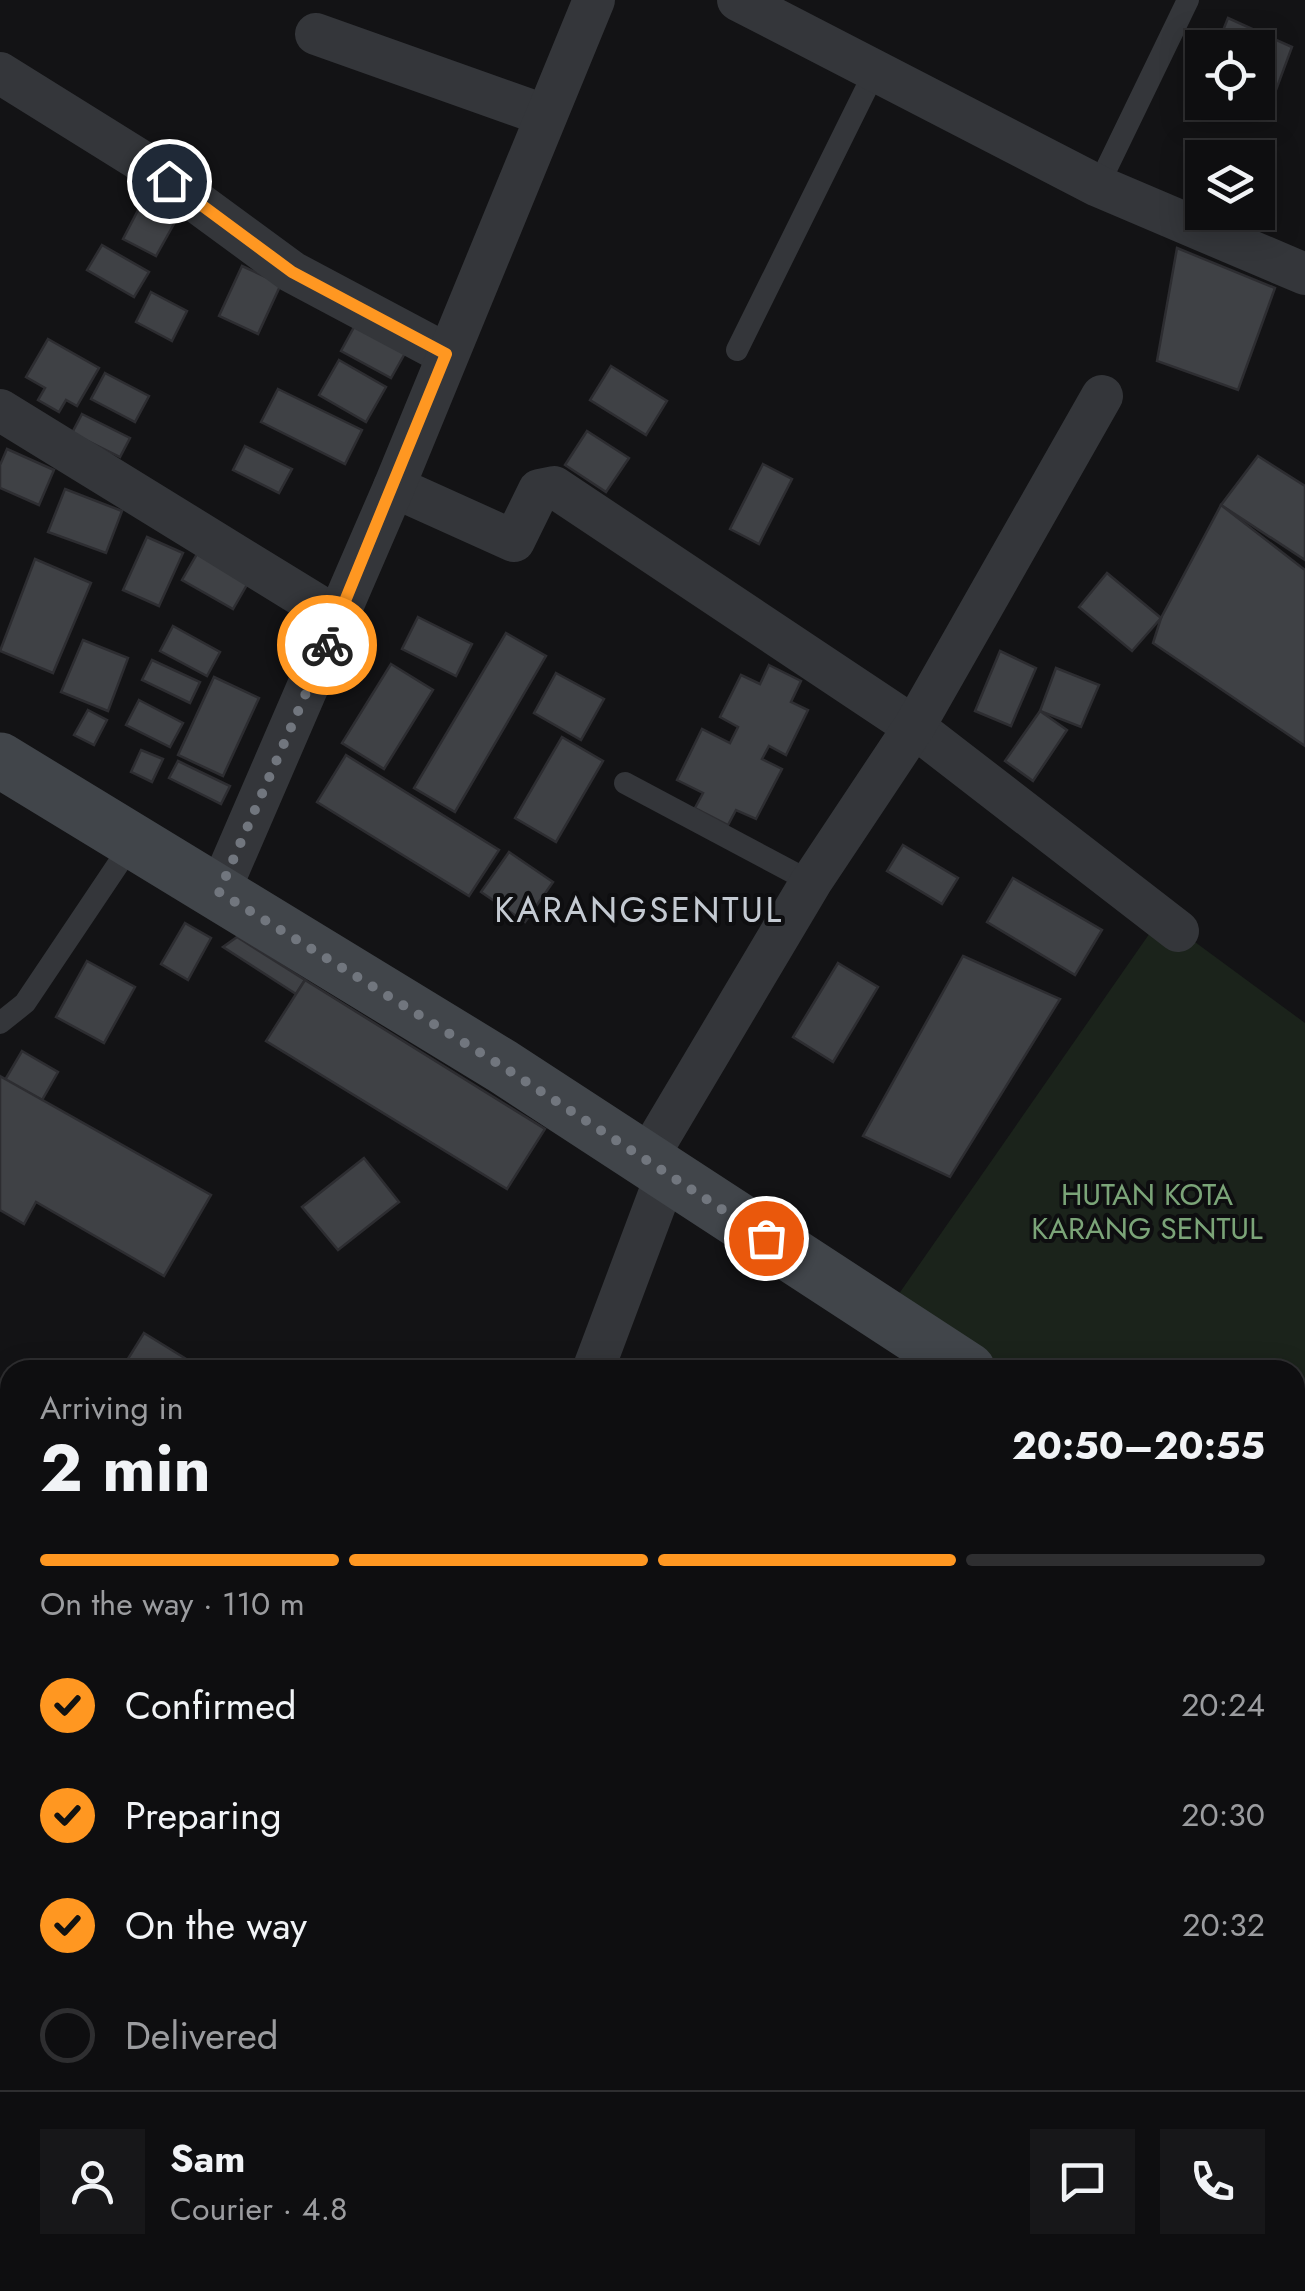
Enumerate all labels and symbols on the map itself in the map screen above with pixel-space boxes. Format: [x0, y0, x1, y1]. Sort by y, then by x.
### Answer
pin [127, 139, 212, 224]
courier [277, 595, 377, 695]
district label: KARANGSENTUL [494, 885, 784, 935]
park label: HUTAN KOTA KARANG SENTUL [1031, 1173, 1263, 1250]
pin [724, 1196, 809, 1281]

